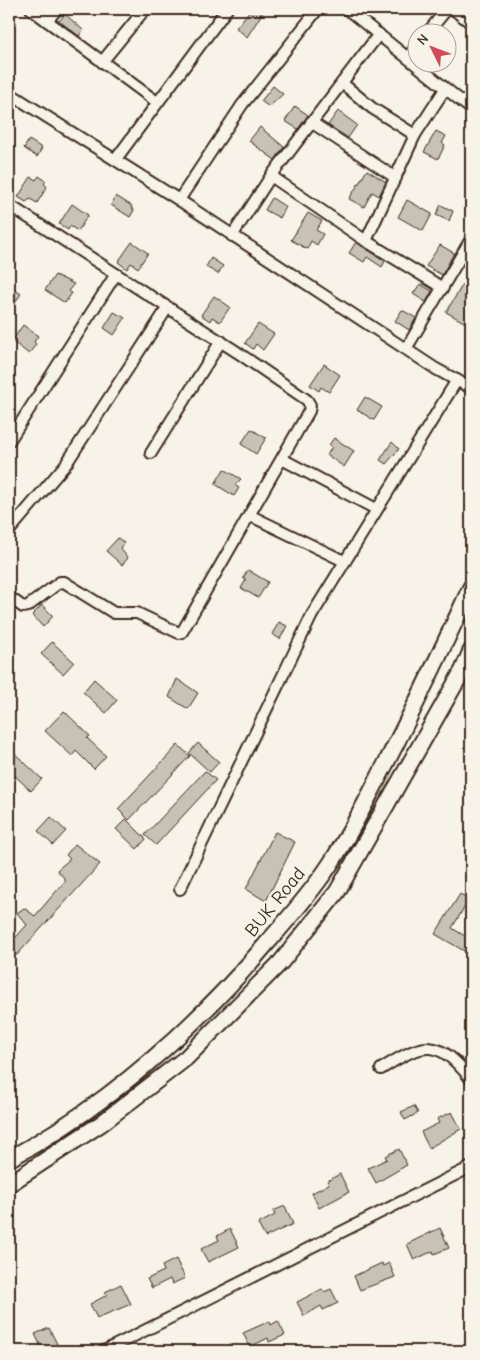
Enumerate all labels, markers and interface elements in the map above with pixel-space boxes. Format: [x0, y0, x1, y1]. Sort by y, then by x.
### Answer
north arrow [408, 22, 458, 72]
text: N [413, 31, 432, 49]
street label: BUK Road [240, 863, 310, 941]

